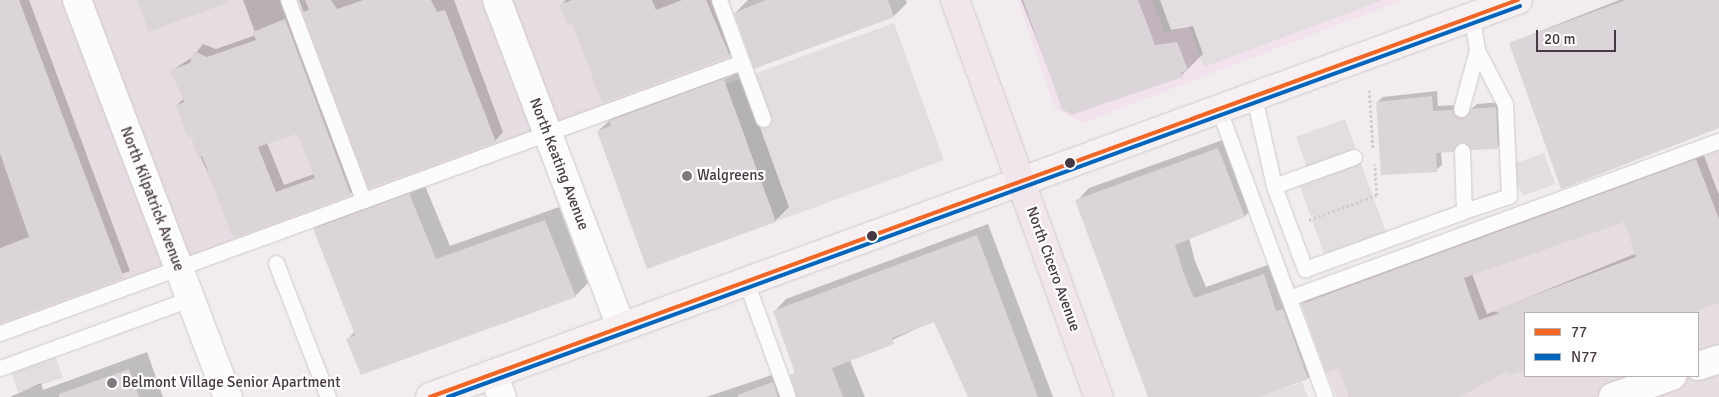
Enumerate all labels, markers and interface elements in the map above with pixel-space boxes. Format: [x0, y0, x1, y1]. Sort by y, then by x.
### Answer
scale bar [1539, 20, 1619, 52]
text: 20 m [1544, 30, 1575, 48]
street label: North Keating Avenue [526, 95, 592, 233]
street label: North Kilpatrick Avenue [116, 124, 188, 274]
unlabelled marker [1065, 158, 1075, 168]
place label: Walgreens [697, 167, 764, 185]
marker: Walgreens [681, 170, 693, 182]
street label: North Cicero Avenue [1022, 204, 1084, 334]
unlabelled marker [867, 231, 877, 241]
legend [1524, 312, 1699, 377]
text: 77 [1571, 323, 1587, 341]
text: N77 [1571, 348, 1597, 366]
place label: Belmont Village Senior Apartment [122, 374, 341, 392]
marker: Belmont Village Senior Apartment [106, 377, 118, 389]

